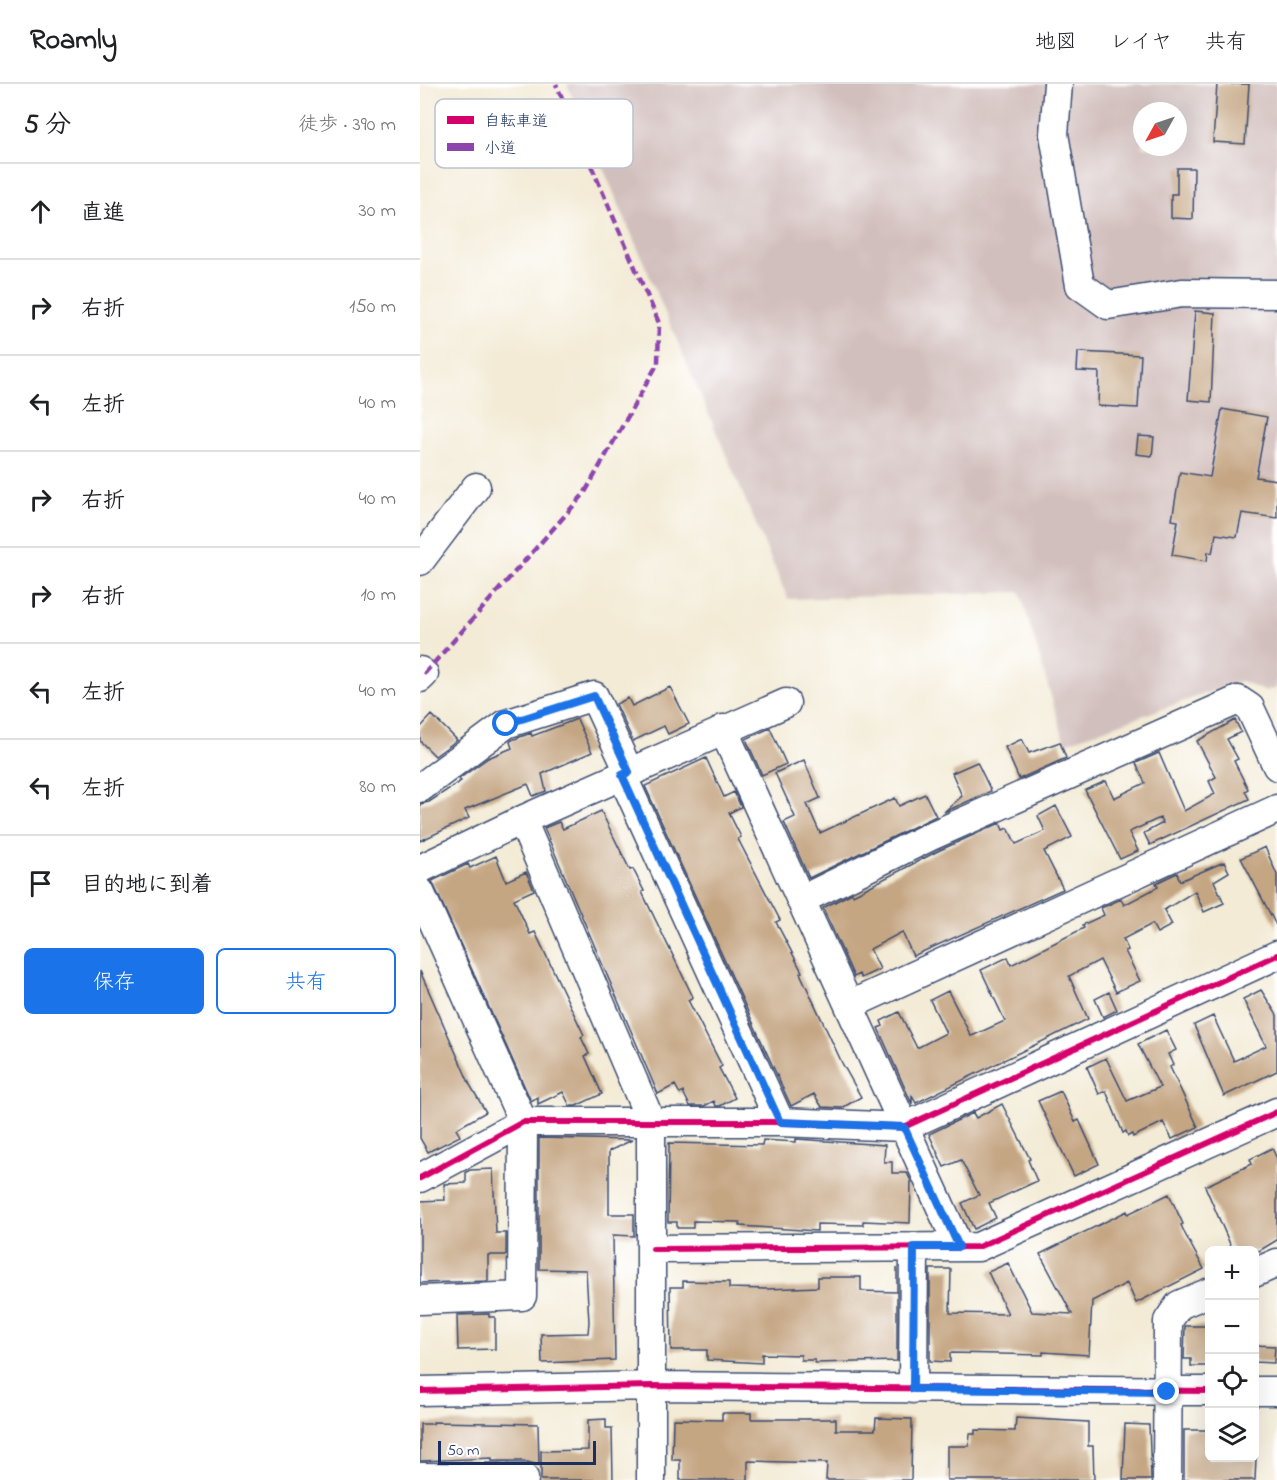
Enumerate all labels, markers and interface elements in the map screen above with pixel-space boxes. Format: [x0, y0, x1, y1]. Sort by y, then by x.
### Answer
text: Roamly [30, 21, 117, 62]
text: 地図 [1035, 28, 1077, 58]
text: レイヤ [1110, 28, 1172, 58]
text: 共有 [1205, 28, 1247, 58]
legend [435, 99, 633, 168]
north arrow [1133, 102, 1187, 156]
text: 5 分 [24, 107, 71, 145]
text: 自転車道 [484, 110, 548, 134]
text: 徒歩 · 390 m [298, 111, 396, 140]
text: 小道 [484, 137, 516, 161]
icon: ahead [24, 195, 57, 228]
text: 30 m [359, 197, 396, 226]
text: 直進 [81, 198, 125, 230]
icon: right [24, 291, 57, 324]
text: 150 m [349, 293, 396, 322]
text: 右折 [81, 294, 125, 326]
icon: left [24, 387, 57, 420]
text: 40 m [359, 389, 396, 418]
text: 左折 [81, 390, 125, 422]
icon: right [24, 483, 57, 516]
text: 40 m [359, 485, 396, 514]
text: 右折 [81, 486, 125, 518]
icon: right [24, 579, 57, 612]
text: 10 m [360, 581, 396, 610]
text: 右折 [81, 582, 125, 614]
icon: left [24, 675, 57, 708]
text: 40 m [359, 677, 396, 706]
text: 左折 [81, 678, 125, 710]
route start [492, 710, 518, 736]
icon: left [24, 771, 57, 804]
text: 80 m [359, 773, 396, 802]
text: 左折 [81, 774, 125, 806]
icon: arrive [24, 867, 57, 900]
text: 目的地に到着 [81, 870, 213, 902]
button: 保存 [24, 948, 204, 1014]
button: 共有 [216, 948, 396, 1014]
map controls [1205, 1246, 1259, 1462]
button: + [1205, 1246, 1259, 1300]
button: − [1205, 1300, 1259, 1354]
button: locate [1205, 1354, 1259, 1408]
route end [1153, 1378, 1179, 1404]
button: layers [1205, 1408, 1259, 1462]
scale bar [438, 1438, 596, 1466]
text: 50 m [447, 1439, 479, 1463]

